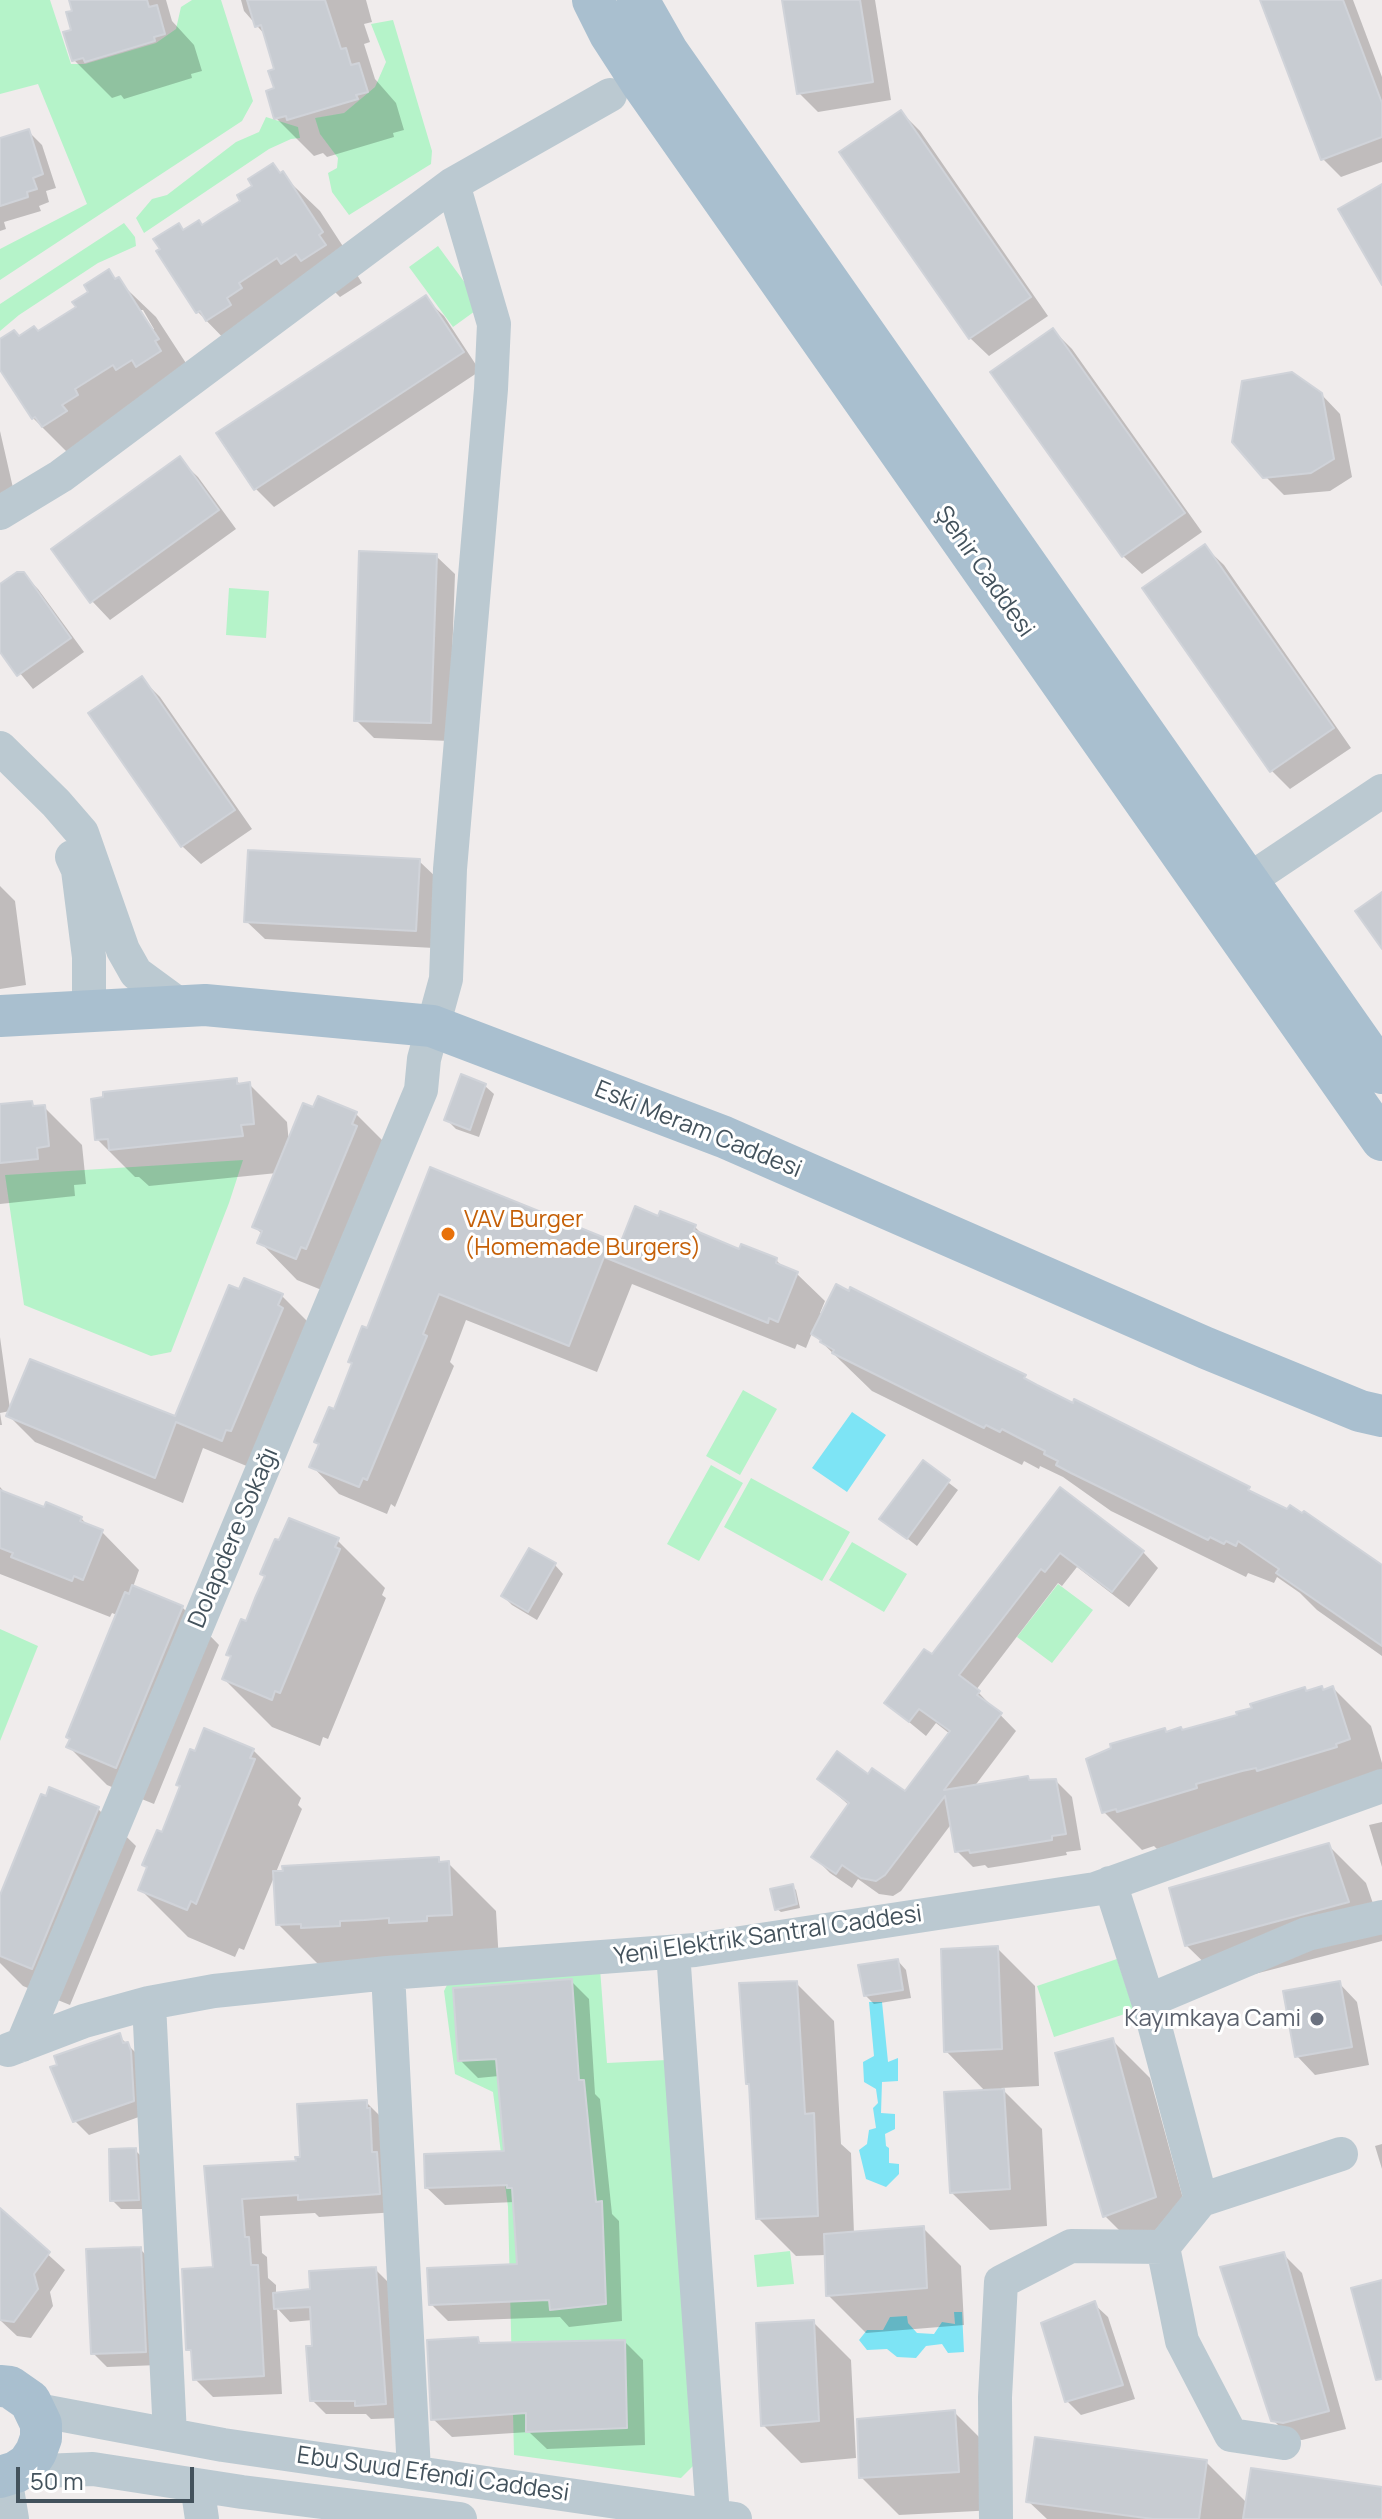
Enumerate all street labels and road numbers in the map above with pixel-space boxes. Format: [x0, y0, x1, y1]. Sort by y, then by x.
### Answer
street label: Şehir Caddesi [928, 501, 1040, 643]
street label: Eski Meram Caddesi [590, 1075, 806, 1185]
street label: Dolapdere Sokağı [183, 1444, 285, 1632]
street label: Yeni Elektrik Santral Caddesi [612, 1900, 924, 1972]
street label: Ebu Suud Efendi Caddesi [295, 2442, 571, 2508]

